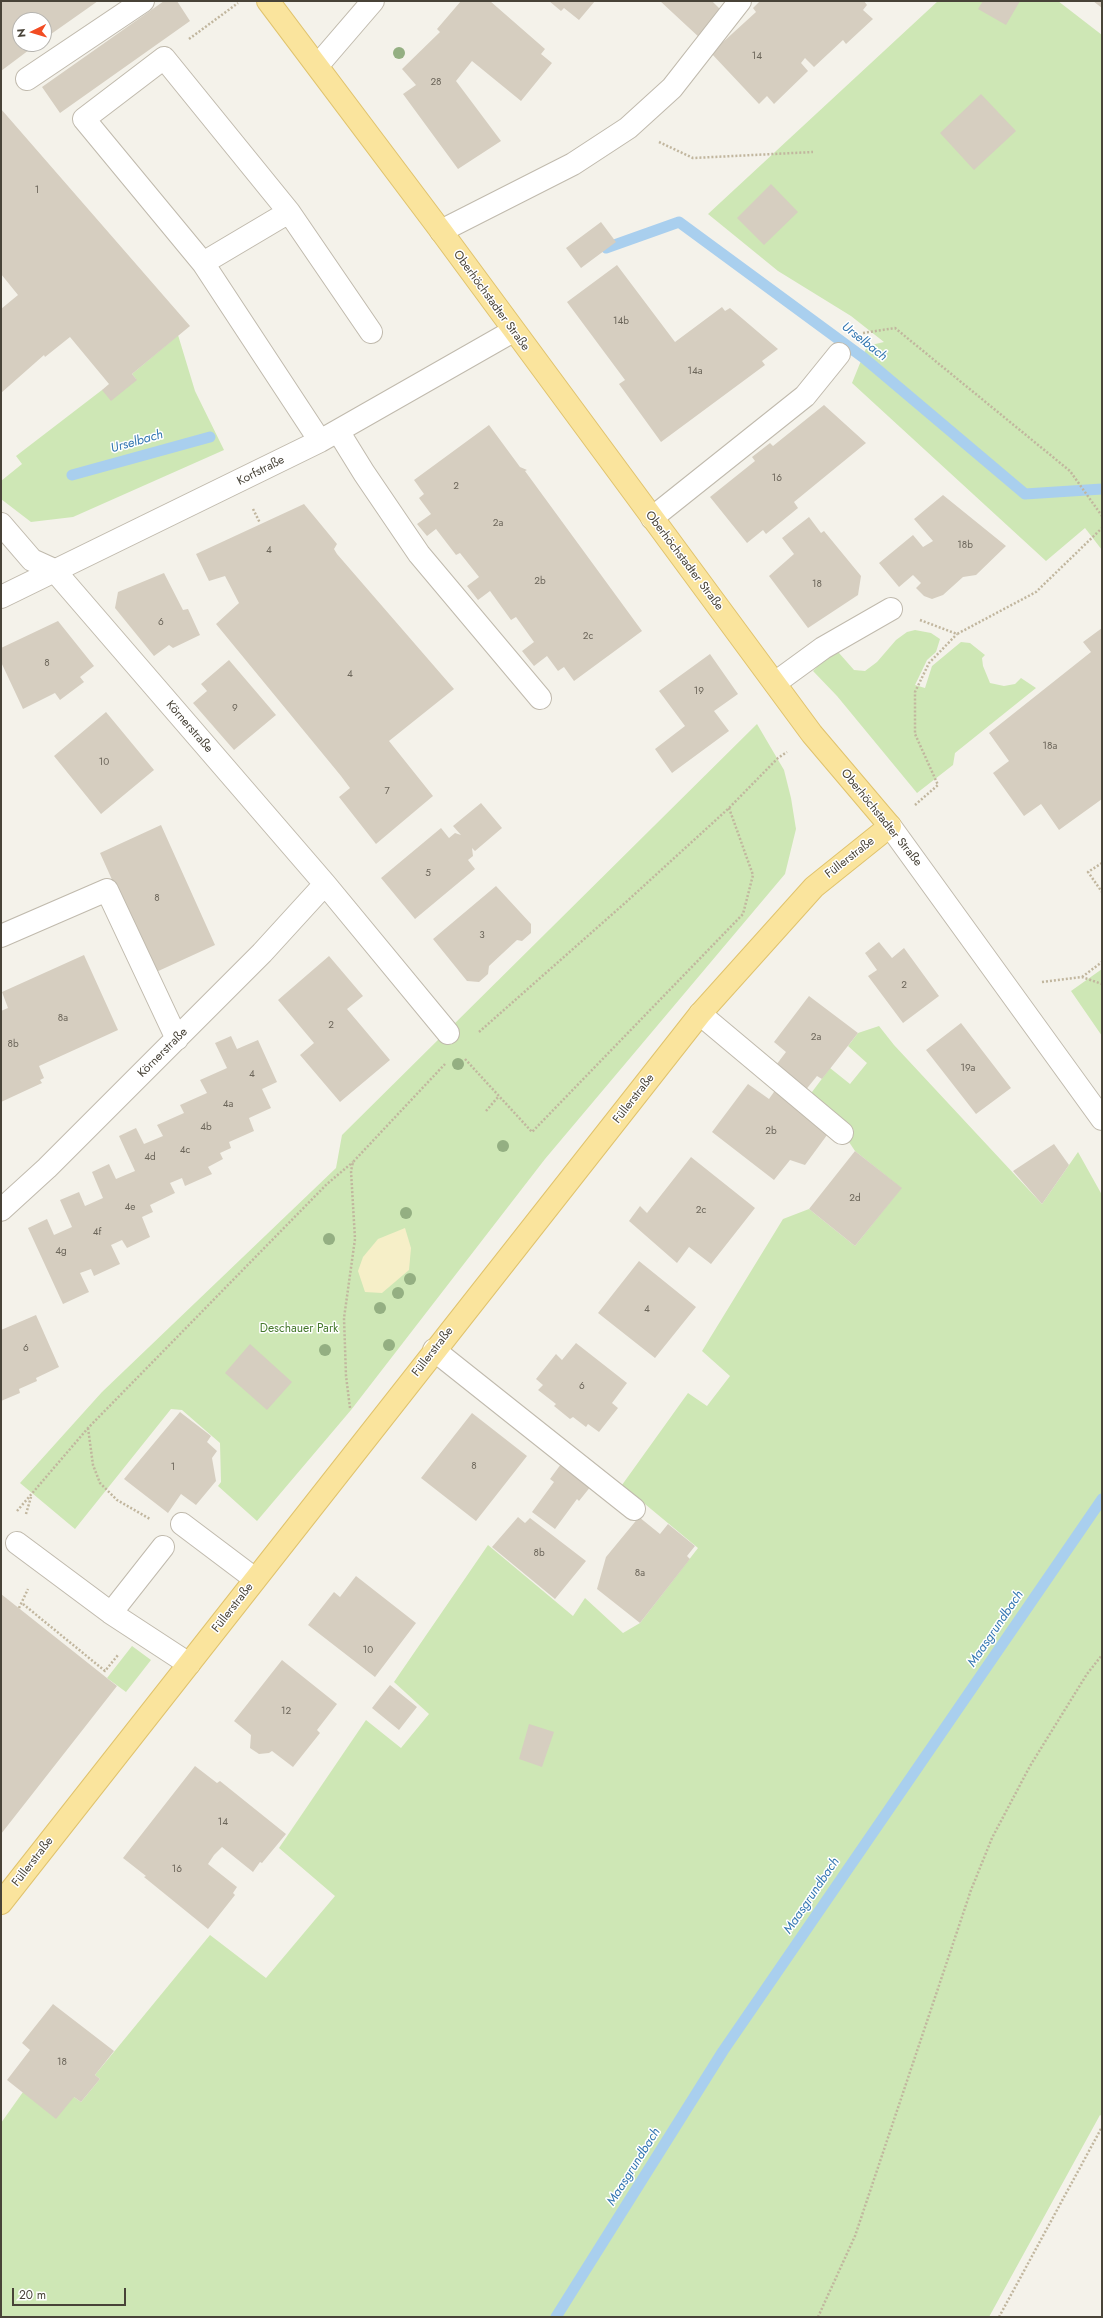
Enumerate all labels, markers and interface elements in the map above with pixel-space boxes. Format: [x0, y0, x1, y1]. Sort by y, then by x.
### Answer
north arrow [12, 12, 52, 52]
text: N [13, 28, 29, 38]
house number: 14 [752, 51, 762, 63]
house number: 28 [430, 77, 442, 89]
house number: 1 [35, 185, 39, 197]
street label: Oberhöchstadter Straße [450, 248, 532, 354]
house number: 14b [613, 316, 629, 328]
water label: Urselbach [838, 319, 890, 365]
house number: 14a [687, 366, 703, 378]
water label: Urselbach [109, 427, 165, 457]
street label: Korfstraße [235, 453, 287, 489]
house number: 16 [772, 473, 782, 485]
house number: 2 [453, 481, 459, 493]
street label: Oberhöchstadter Straße [642, 508, 726, 614]
house number: 2a [493, 518, 503, 530]
house number: 18b [957, 540, 973, 552]
house number: 4 [266, 545, 272, 557]
house number: 2b [534, 576, 546, 588]
house number: 18 [812, 579, 822, 591]
house number: 6 [158, 617, 164, 629]
house number: 2c [583, 631, 593, 643]
house number: 8 [44, 658, 50, 670]
house number: 4 [347, 669, 353, 681]
house number: 19 [694, 686, 704, 698]
street label: Körnerstraße [162, 698, 216, 756]
house number: 9 [232, 703, 238, 715]
house number: 18a [1043, 741, 1057, 753]
house number: 10 [99, 757, 109, 769]
street label: Oberhöchstadter Straße [837, 766, 925, 870]
house number: 7 [384, 786, 390, 798]
street label: Füllerstraße [822, 834, 878, 882]
house number: 5 [425, 868, 431, 880]
house number: 8 [154, 893, 160, 905]
house number: 3 [479, 930, 485, 942]
house number: 2 [901, 980, 907, 992]
house number: 8a [58, 1013, 68, 1025]
house number: 2 [328, 1020, 334, 1032]
street label: Körnerstraße [135, 1025, 191, 1081]
house number: 2a [811, 1032, 821, 1044]
house number: 8b [7, 1039, 19, 1051]
house number: 19a [961, 1063, 975, 1075]
house number: 4 [249, 1069, 255, 1081]
street label: Füllerstraße [610, 1071, 658, 1127]
house number: 4a [223, 1099, 233, 1111]
house number: 4b [200, 1122, 212, 1134]
house number: 2b [765, 1126, 777, 1138]
house number: 4c [180, 1145, 190, 1157]
house number: 4d [144, 1152, 156, 1164]
house number: 2d [849, 1193, 861, 1205]
house number: 4e [125, 1202, 135, 1214]
house number: 2c [696, 1205, 706, 1217]
house number: 4f [93, 1227, 101, 1239]
house number: 4g [55, 1246, 67, 1258]
house number: 4 [644, 1304, 650, 1316]
park label: Deschauer Park [260, 1322, 338, 1336]
street label: Füllerstraße [409, 1324, 457, 1380]
house number: 6 [23, 1343, 29, 1355]
house number: 6 [579, 1381, 585, 1393]
house number: 8 [471, 1461, 477, 1473]
house number: 1 [171, 1462, 175, 1474]
house number: 8b [533, 1548, 545, 1560]
house number: 8a [635, 1568, 645, 1580]
street label: Füllerstraße [209, 1580, 257, 1636]
water label: Maasgrundbach [965, 1588, 1027, 1670]
house number: 10 [363, 1645, 373, 1657]
house number: 12 [281, 1706, 291, 1718]
house number: 14 [218, 1817, 228, 1829]
street label: Füllerstraße [9, 1834, 57, 1890]
water label: Maasgrundbach [781, 1855, 843, 1937]
house number: 16 [172, 1864, 182, 1876]
house number: 18 [57, 2057, 67, 2069]
water label: Maasgrundbach [604, 2125, 664, 2209]
scale bar [14, 2280, 128, 2306]
text: 20 m [19, 2286, 46, 2304]

